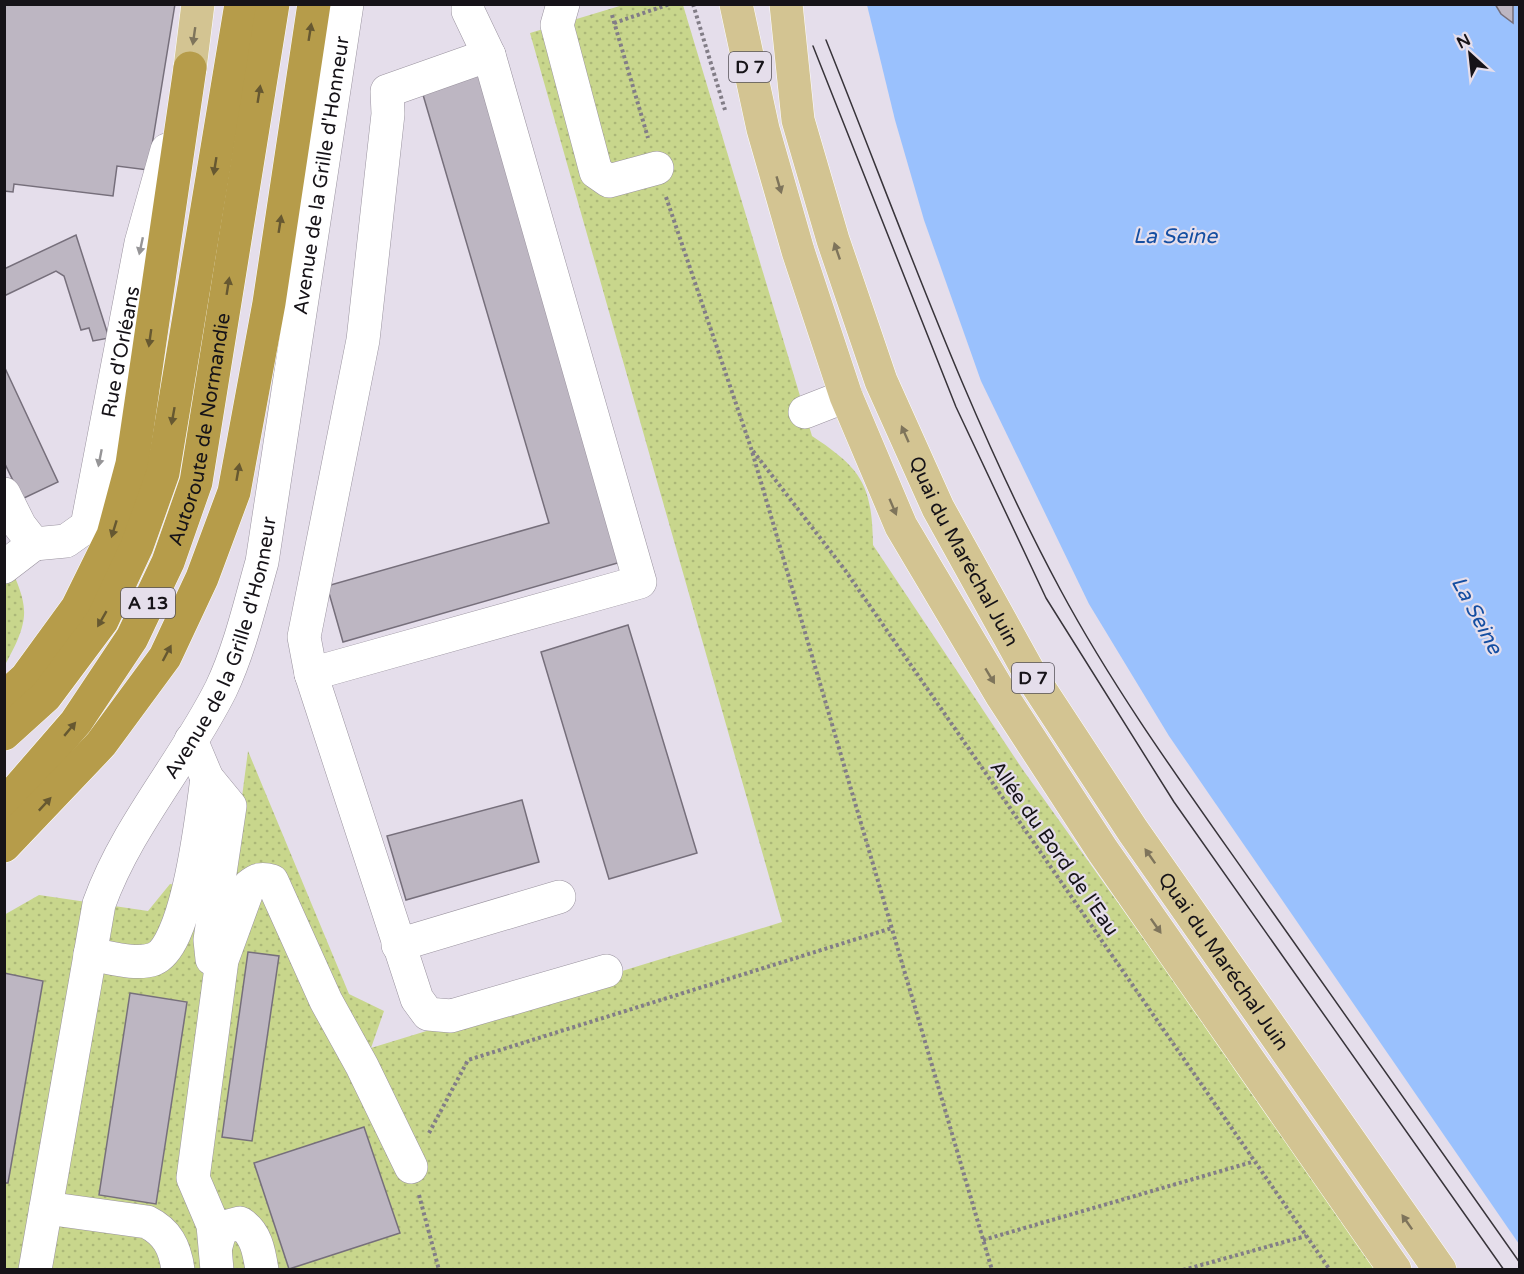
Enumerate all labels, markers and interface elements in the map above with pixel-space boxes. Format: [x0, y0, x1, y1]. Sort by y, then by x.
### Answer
one-way arrow [305, 22, 314, 41]
north arrow [1440, 24, 1500, 84]
one-way arrow [190, 27, 199, 46]
text: N [1453, 30, 1474, 53]
street label: Avenue de la Grille d'Honneur [289, 34, 355, 316]
road number: D 7 [729, 52, 771, 82]
one-way arrow [254, 84, 263, 103]
one-way arrow [210, 157, 219, 176]
one-way arrow [775, 176, 784, 194]
one-way arrow [276, 215, 285, 234]
water label: La Seine [1133, 224, 1218, 249]
one-way arrow [136, 236, 145, 255]
one-way arrow [831, 242, 841, 260]
one-way arrow [223, 276, 232, 295]
street label: Rue d'Orléans [97, 284, 146, 420]
street label: Autoroute de Normandie [164, 311, 236, 549]
one-way arrow [146, 329, 155, 348]
one-way arrow [168, 407, 177, 426]
one-way arrow [900, 425, 909, 442]
one-way arrow [95, 448, 104, 467]
street label: Quai du Maréchal Juin [903, 453, 1023, 651]
one-way arrow [234, 462, 243, 481]
one-way arrow [888, 499, 898, 517]
street label: Avenue de la Grille d'Honneur [159, 515, 282, 783]
one-way arrow [109, 520, 118, 538]
water label: La Seine [1446, 572, 1508, 659]
road number: A 13 [121, 588, 175, 618]
one-way arrow [97, 611, 107, 628]
one-way arrow [162, 644, 172, 661]
road number: D 7 [1012, 663, 1054, 693]
one-way arrow [985, 668, 995, 685]
one-way arrow [63, 722, 76, 737]
street label: Allée du Bord de l'Eau [985, 756, 1124, 941]
one-way arrow [38, 797, 51, 812]
one-way arrow [1144, 848, 1156, 864]
street label: Quai du Maréchal Juin [1153, 868, 1294, 1055]
one-way arrow [1150, 918, 1162, 934]
one-way arrow [1401, 1214, 1413, 1230]

